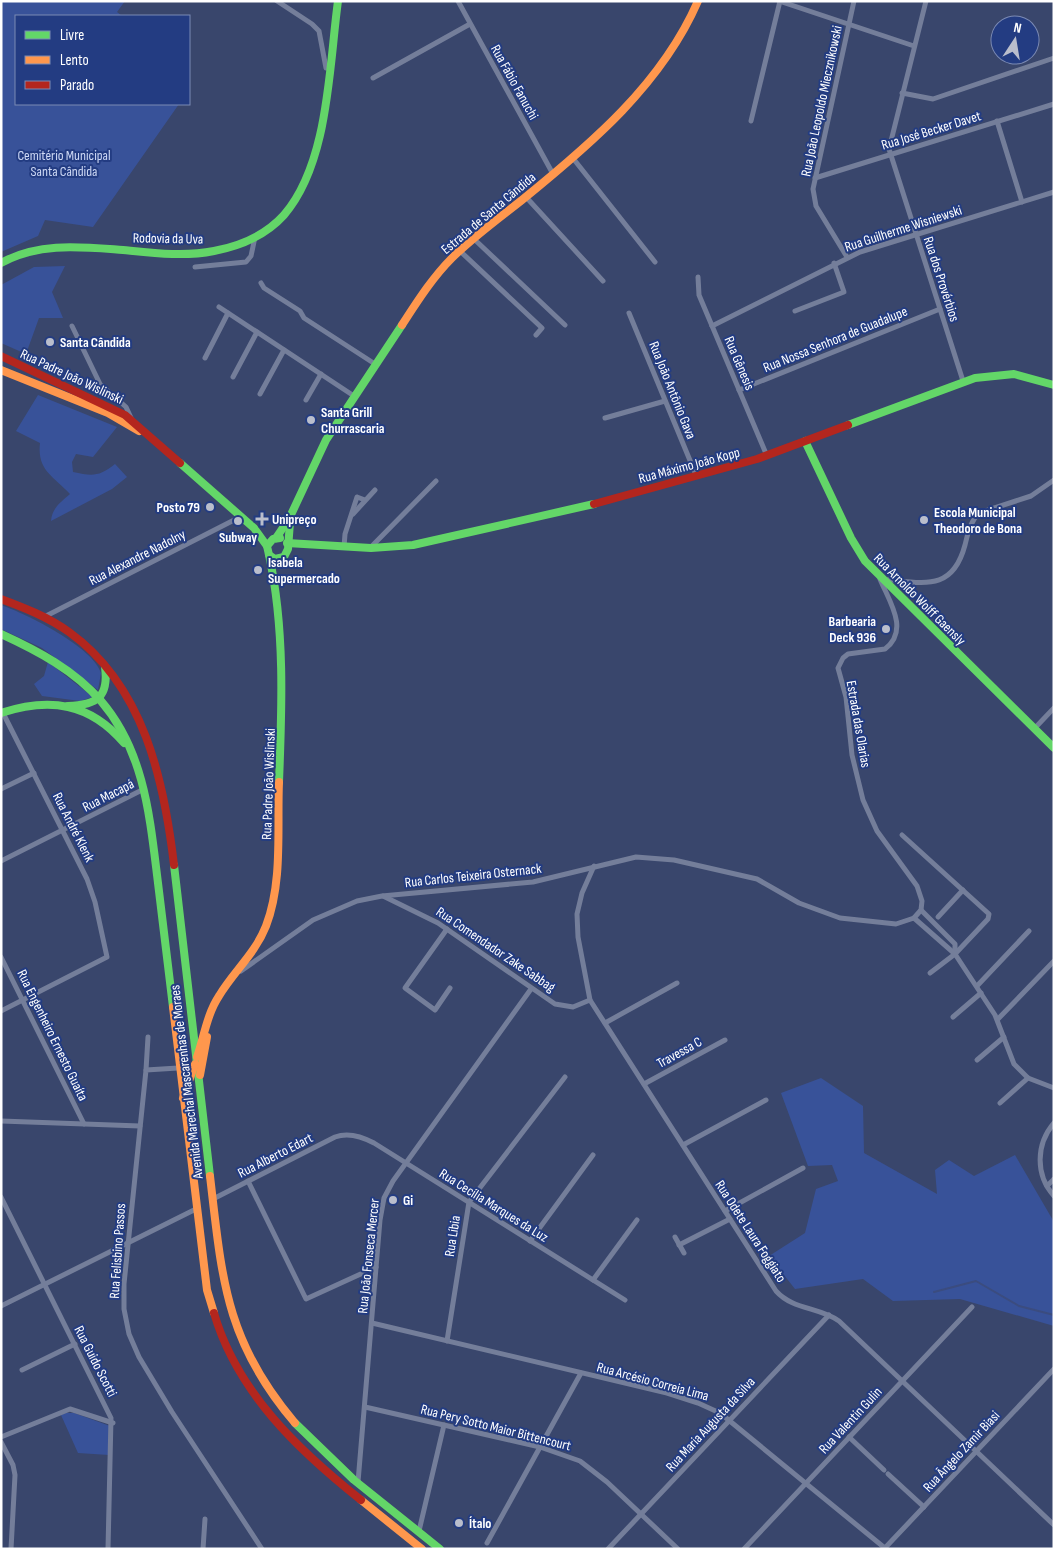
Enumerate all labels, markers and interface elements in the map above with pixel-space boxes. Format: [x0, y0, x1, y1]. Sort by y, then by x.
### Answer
legend [15, 15, 190, 105]
north arrow [990, 15, 1040, 65]
text: N [1012, 19, 1023, 37]
street label: Rua João Leopoldo Miecznikowski [797, 24, 846, 178]
text: Livre [60, 26, 84, 45]
street label: Rua Fábio Fanuchi [487, 42, 542, 123]
text: Lento [60, 51, 89, 70]
text: Parado [60, 76, 94, 95]
street label: Rua José Becker Davet [879, 107, 983, 154]
park label: Cemitério Municipal Santa Cândida [17, 147, 111, 180]
street label: Estrada de Santa Cândida [438, 169, 539, 258]
street label: Rua Guilherme Wisniewski [842, 202, 964, 255]
street label: Rodovia da Uva [133, 229, 203, 248]
street label: Rua dos Provérbios [920, 234, 963, 324]
street label: Rua Nossa Senhora de Guadalupe [761, 303, 910, 376]
place label: Santa Cândida [60, 334, 131, 351]
street label: Rua Gênesis [721, 334, 758, 393]
marker: Santa Cândida [44, 336, 56, 348]
street label: Rua João Antônio Gava [645, 339, 700, 441]
street label: Rua Padre João Wislinski [18, 345, 126, 408]
place label: Santa Grill Churrascaria [321, 404, 385, 437]
marker: Santa Grill Churrascaria [305, 414, 317, 426]
street label: Rua Máximo João Kopp [637, 444, 742, 487]
place label: Posto 79 [157, 499, 200, 516]
marker: Posto 79 [204, 501, 216, 513]
place label: Escola Municipal Theodoro de Bona [934, 504, 1022, 537]
place label: Unipreço [272, 511, 317, 528]
marker: Unipreço [256, 513, 268, 525]
marker: Escola Municipal Theodoro de Bona [918, 514, 930, 526]
marker: Subway [232, 515, 244, 527]
street label: Rua Alexandre Nadolny [86, 525, 189, 589]
place label: Subway [219, 529, 257, 546]
street label: Rua Arnoldo Wolff Gaensly [870, 550, 970, 649]
place label: Isabela Supermercado [268, 554, 340, 587]
marker: Isabela Supermercado [252, 564, 264, 576]
place label: Barbearia Deck 936 [829, 613, 876, 646]
marker: Barbearia Deck 936 [880, 623, 892, 635]
street label: Estrada das Olarias [842, 679, 875, 769]
street label: Rua Padre João Wislinski [258, 728, 279, 840]
street label: Rua Macapá [80, 775, 137, 816]
street label: Rua André Klenk [49, 790, 99, 865]
street label: Rua Carlos Teixeira Osternack [404, 860, 543, 891]
street label: Rua Comendador Zake Sabbag [433, 903, 559, 996]
street label: Rua Engenheiro Ernesto Guaíta [13, 967, 92, 1104]
street label: Avenida Marechal Mascarenhas de Moraes [166, 984, 207, 1181]
street label: Travessa C [654, 1033, 705, 1072]
street label: Rua Alberto Edart [235, 1129, 316, 1182]
street label: Rua Cecília Marques da Luz [436, 1165, 551, 1246]
street label: Rua Odete Laura Foggiato [711, 1177, 790, 1286]
place label: Gi [403, 1192, 413, 1209]
marker: Gi [387, 1194, 399, 1206]
street label: Rua João Fonseca Mercer [354, 1198, 383, 1314]
street label: Rua Felisbino Passos [106, 1203, 129, 1299]
street label: Rua Líbia [441, 1214, 464, 1258]
street label: Rua Guido Scotti [70, 1323, 121, 1400]
street label: Rua Arcésio Correia Lima [595, 1358, 711, 1405]
street label: Rua Maria Augusta da Silva [662, 1373, 759, 1475]
street label: Rua Valentin Gulin [815, 1383, 886, 1457]
street label: Rua Pery Sotto Maior Bittencourt [419, 1401, 573, 1454]
street label: Rua Ângelo Zamir Biasi [919, 1407, 1003, 1495]
place label: Ítalo [469, 1515, 491, 1532]
marker: Ítalo [453, 1517, 465, 1529]

